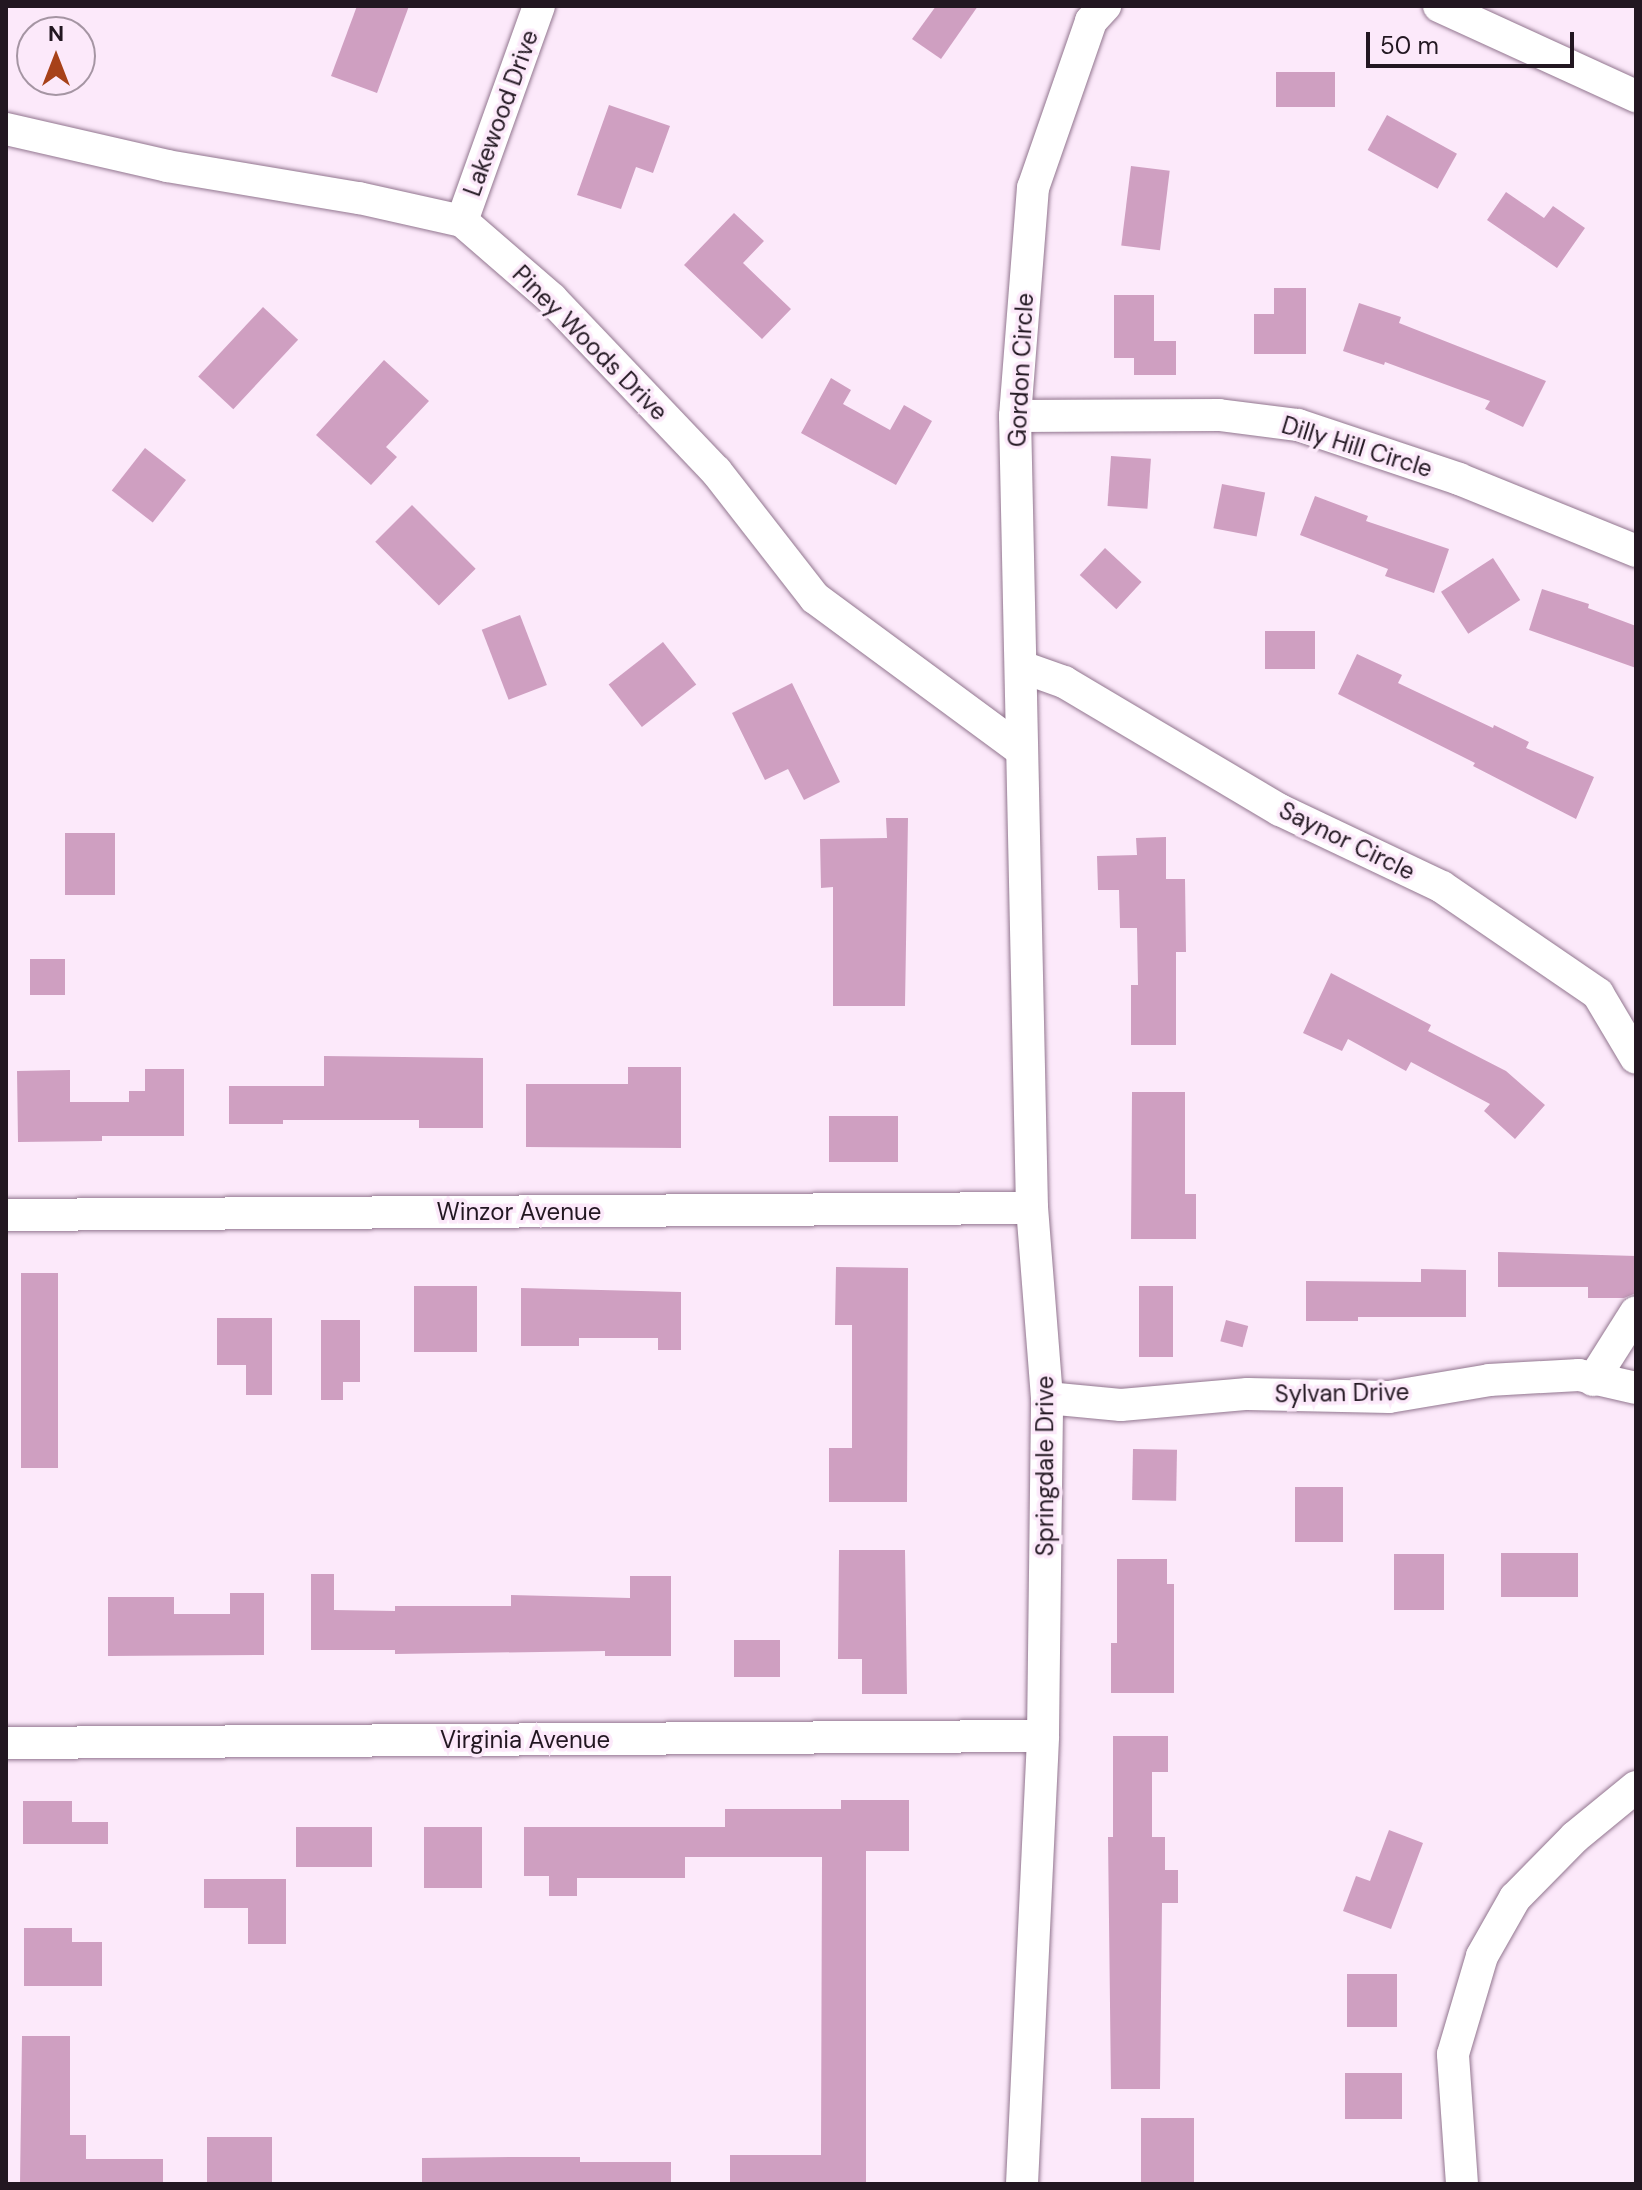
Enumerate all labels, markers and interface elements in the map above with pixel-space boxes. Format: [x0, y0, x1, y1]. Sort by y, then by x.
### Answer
north arrow [16, 16, 96, 96]
scale bar [1370, 16, 1578, 66]
text: N [48, 19, 64, 48]
street label: Lakewood Drive [458, 26, 544, 200]
text: 50 m [1380, 30, 1439, 61]
street label: Piney Woods Drive [507, 260, 673, 426]
street label: Gordon Circle [1003, 292, 1039, 448]
street label: Dilly Hill Circle [1278, 410, 1436, 484]
street label: Saynor Circle [1274, 796, 1420, 886]
street label: Winzor Avenue [437, 1198, 601, 1226]
street label: Springdale Drive [1031, 1376, 1059, 1556]
street label: Sylvan Drive [1274, 1377, 1410, 1409]
street label: Virginia Avenue [440, 1726, 610, 1754]

